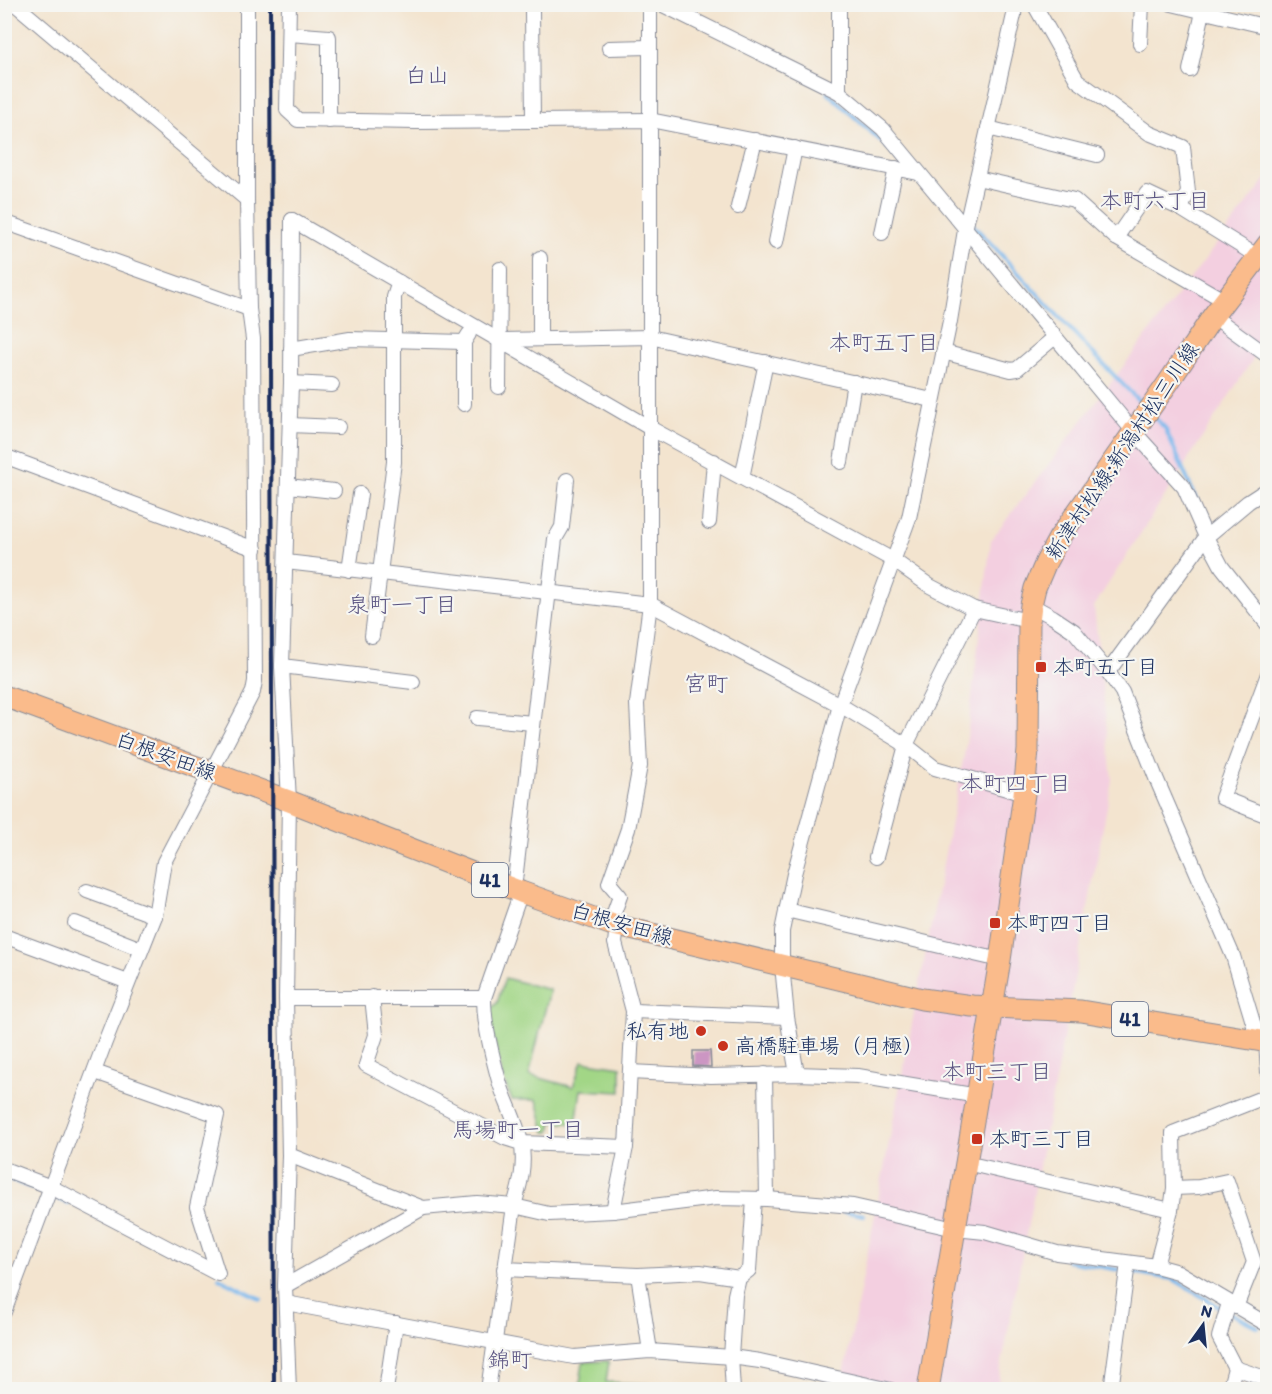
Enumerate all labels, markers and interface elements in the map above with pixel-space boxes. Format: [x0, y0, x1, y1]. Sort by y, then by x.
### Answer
district label: 白山 [405, 62, 449, 89]
district label: 本町六丁目 [1100, 187, 1210, 214]
district label: 本町五丁目 [829, 329, 939, 356]
street label: 新津村松線;新潟村松三川線 [1039, 337, 1204, 564]
district label: 泉町一丁目 [347, 591, 457, 618]
place label: 本町五丁目 [1053, 654, 1158, 679]
marker: 本町五丁目 [1034, 660, 1048, 674]
district label: 宮町 [684, 670, 728, 697]
street label: 白根安田線 [113, 726, 220, 785]
district label: 本町四丁目 [961, 770, 1071, 797]
road number: 41 [472, 863, 508, 897]
street label: 白根安田線 [568, 897, 676, 950]
place label: 本町四丁目 [1007, 910, 1112, 935]
marker: 本町四丁目 [988, 916, 1002, 930]
road number: 41 [1112, 1002, 1148, 1036]
place label: 私有地 [626, 1018, 689, 1043]
marker: 私有地 [694, 1024, 708, 1038]
place label: 高橋駐車場（月極） [735, 1033, 924, 1058]
marker: 高橋駐車場（月極） [716, 1039, 730, 1053]
district label: 本町三丁目 [942, 1058, 1052, 1085]
district label: 馬場町一丁目 [452, 1116, 584, 1143]
place label: 本町三丁目 [989, 1126, 1094, 1151]
marker: 本町三丁目 [970, 1132, 984, 1146]
north arrow [1173, 1295, 1233, 1355]
text: N [1199, 1300, 1214, 1322]
district label: 錦町 [488, 1346, 532, 1373]

